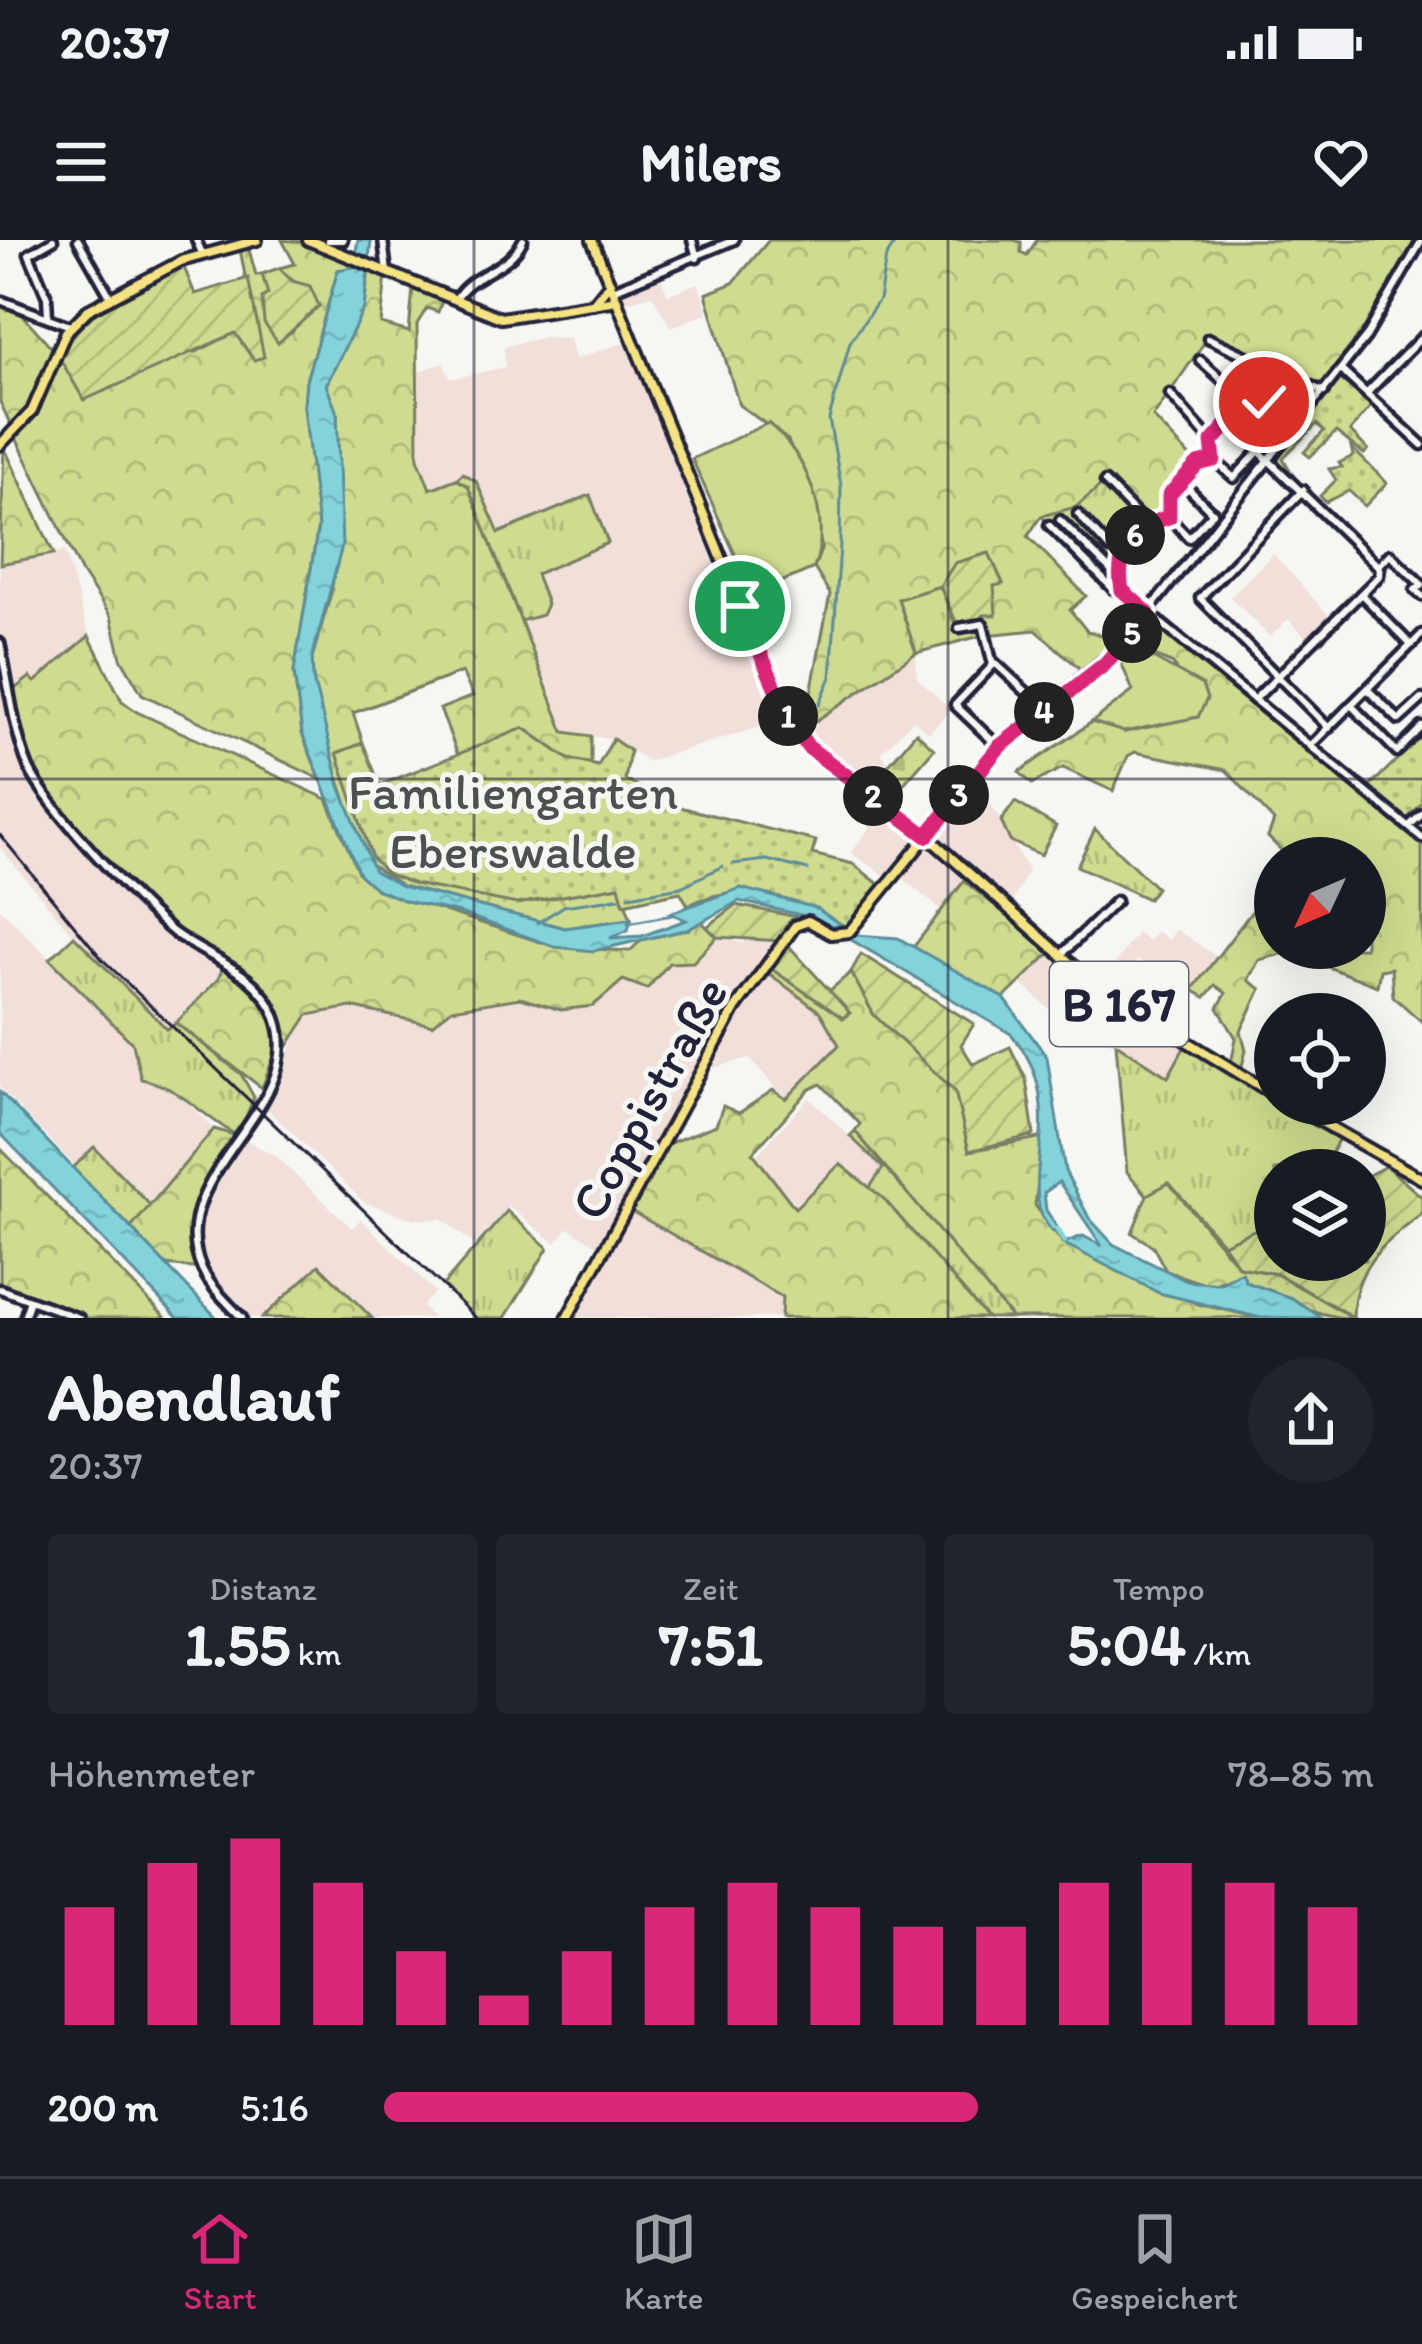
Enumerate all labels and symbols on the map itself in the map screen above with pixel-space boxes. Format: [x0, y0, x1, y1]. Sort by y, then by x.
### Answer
pin [1213, 351, 1315, 453]
pin: 6 [1105, 505, 1165, 565]
pin [689, 555, 791, 657]
pin: 5 [1102, 603, 1162, 663]
pin: 4 [1014, 682, 1074, 742]
pin: 1 [758, 686, 818, 746]
park label: Familiengarten Eberswalde [348, 761, 678, 881]
pin: 3 [929, 765, 989, 825]
pin: 2 [843, 766, 903, 826]
north arrow [1254, 837, 1386, 969]
road number: B 167 [1050, 962, 1188, 1046]
street label: Coppistraße [557, 966, 741, 1230]

